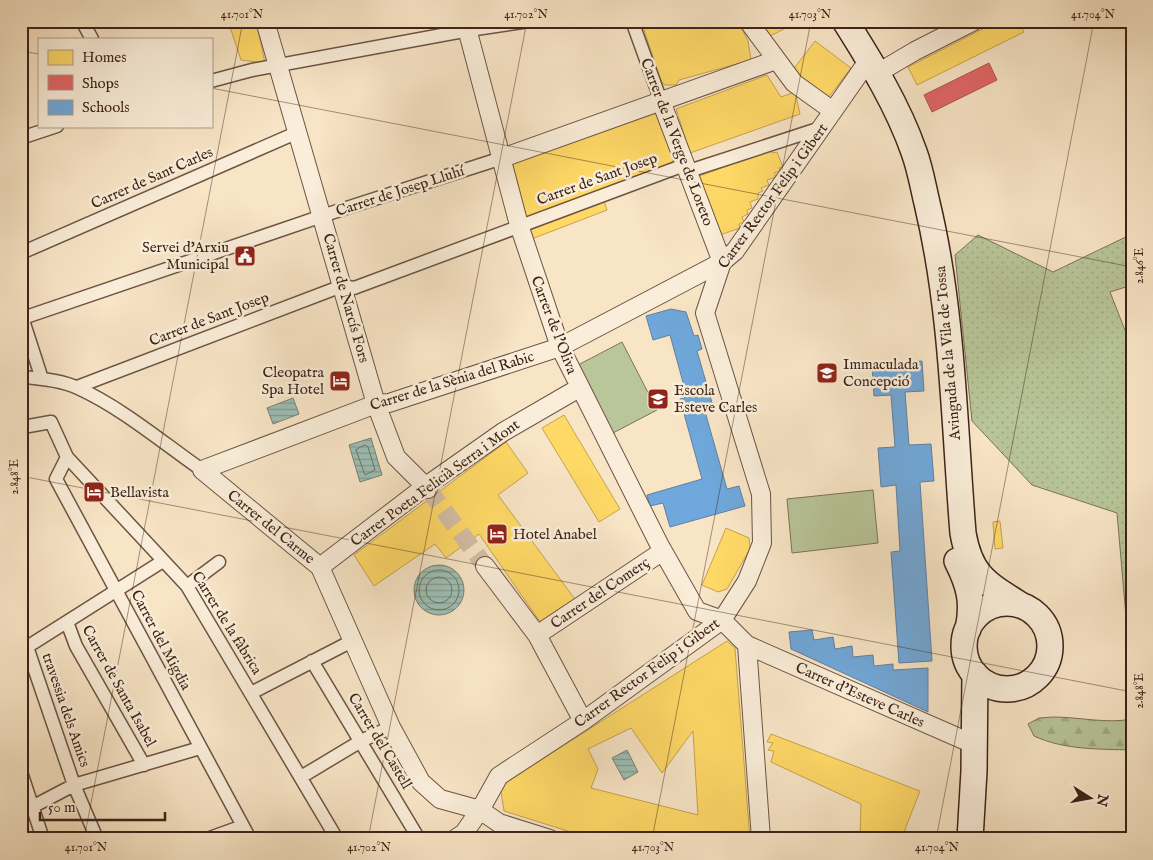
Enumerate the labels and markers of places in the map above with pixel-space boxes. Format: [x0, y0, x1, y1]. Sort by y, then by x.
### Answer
place label: Servei d'Arxiu Municipal [142, 238, 230, 274]
public building icon: Servei d'Arxiu Municipal [233, 244, 257, 268]
place label: Immaculada Concepció [843, 355, 919, 391]
school or university icon: Immaculada Concepció [815, 361, 839, 385]
place label: Cleopatra Spa Hotel [262, 363, 325, 399]
hotel icon: Cleopatra Spa Hotel [328, 369, 352, 393]
place label: Escola Esteve Carles [674, 381, 757, 417]
school or university icon: Escola Esteve Carles [646, 387, 670, 411]
hotel icon: Bellavista [82, 480, 106, 504]
place label: Bellavista [110, 483, 169, 502]
hotel icon: Hotel Anabel [485, 522, 509, 546]
place label: Hotel Anabel [513, 525, 598, 544]

